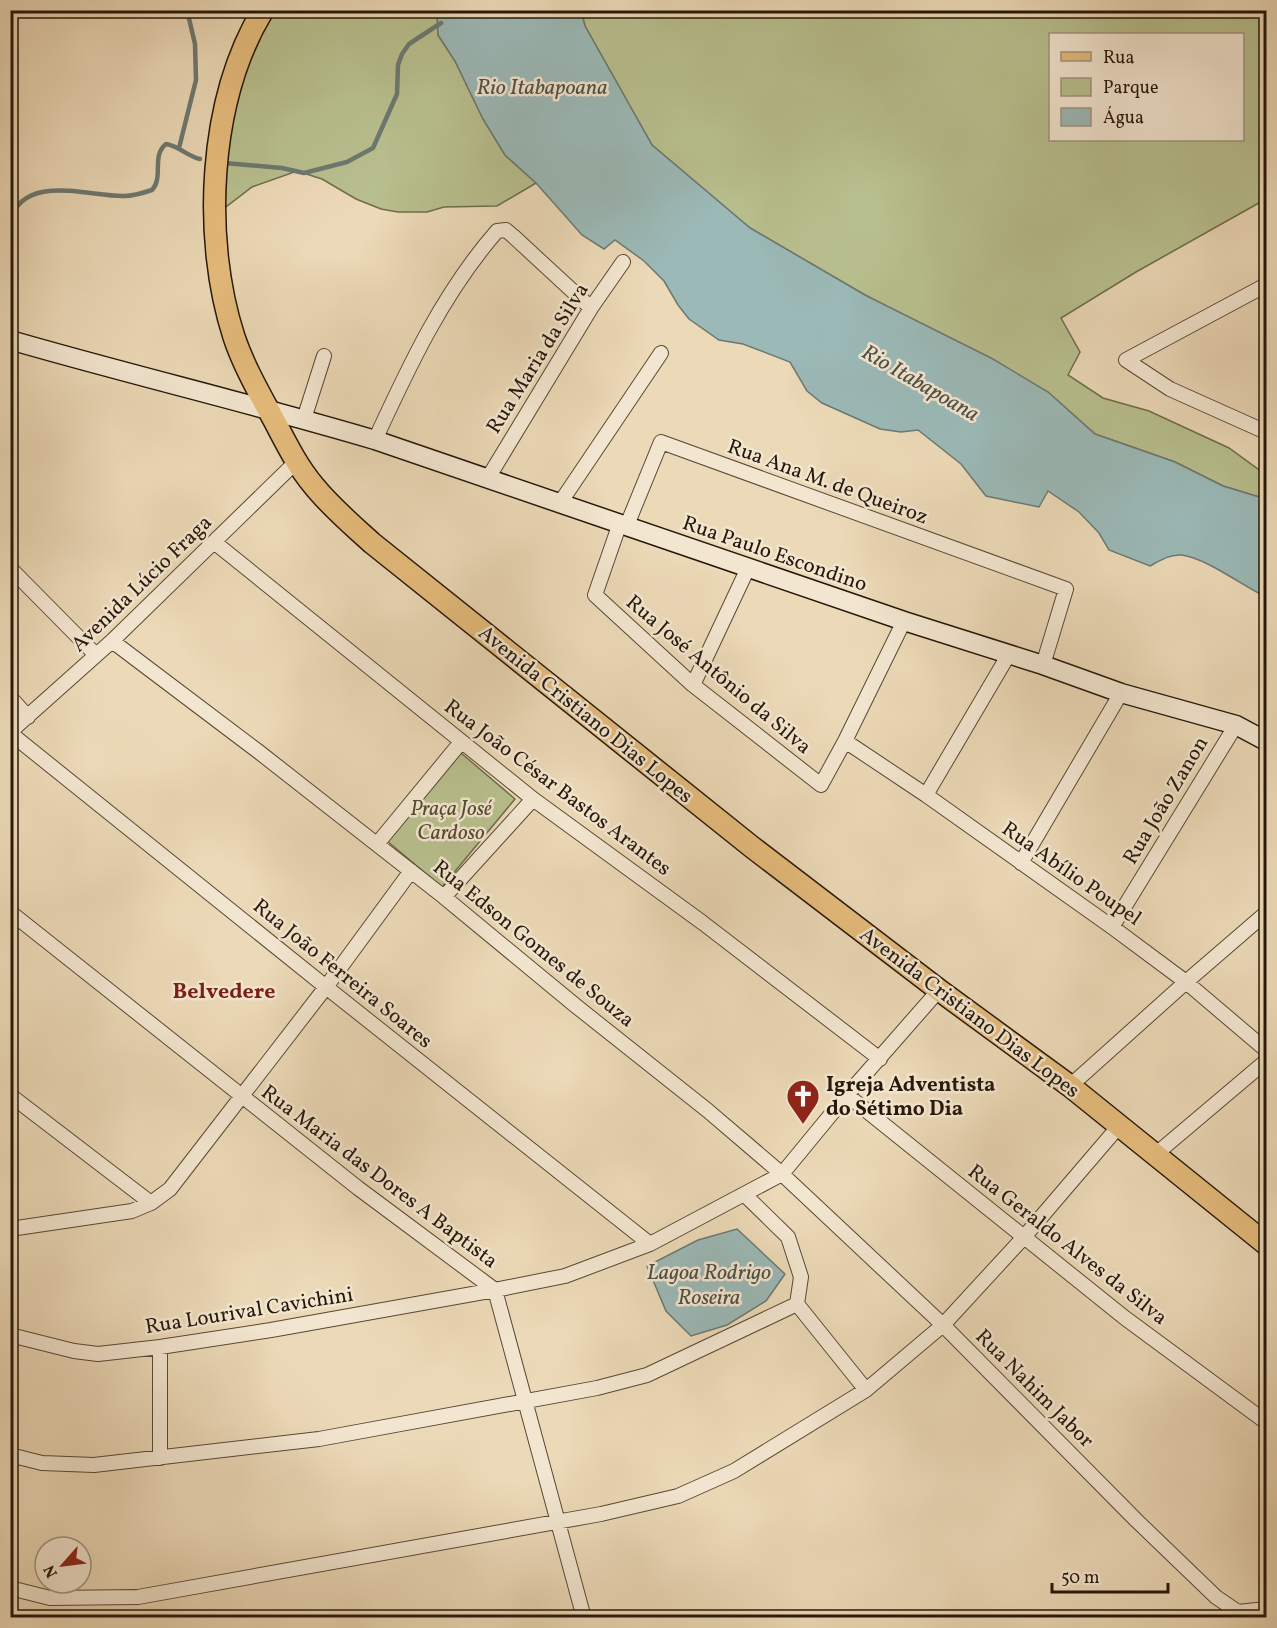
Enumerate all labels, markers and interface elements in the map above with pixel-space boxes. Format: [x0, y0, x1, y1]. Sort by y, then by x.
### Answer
legend [1049, 33, 1244, 141]
text: Rua [1103, 46, 1134, 71]
water label: Rio Itabapoana [476, 73, 608, 104]
text: Parque [1103, 76, 1158, 101]
text: Água [1103, 106, 1144, 131]
street label: Rua Maria da Silva [480, 278, 596, 440]
water label: Rio Itabapoana [855, 338, 984, 430]
street label: Rua Ana M. de Queiroz [723, 433, 932, 532]
street label: Avenida Lúcio Fraga [65, 509, 219, 659]
street label: Rua Paulo Escondino [678, 509, 871, 600]
street label: Rua José Antônio da Silva [619, 589, 817, 762]
street label: Avenida Cristiano Dias Lopes [471, 619, 699, 811]
street label: Rua João César Bastos Arantes [438, 693, 677, 883]
street label: Rua João Zanon [1117, 731, 1216, 870]
park label: Praça José Cardoso [410, 795, 493, 848]
street label: Rua Abílio Poupel [995, 815, 1147, 933]
street label: Rua Edson Gomes de Souza [426, 854, 640, 1035]
street label: Rua João Ferreira Soares [246, 892, 438, 1056]
street label: Avenida Cristiano Dias Lopes [853, 921, 1085, 1106]
district label: Belvedere [173, 977, 275, 1008]
place label: Igreja Adventista do Sétimo Dia [826, 1071, 996, 1124]
street label: Rua Maria das Dores A Baptista [255, 1078, 503, 1276]
church icon: Igreja Adventista do Sétimo Dia [785, 1078, 821, 1125]
street label: Rua Geraldo Alves da Silva [961, 1158, 1173, 1332]
water label: Lagoa Rodrigo Roseira [647, 1258, 771, 1314]
street label: Rua Lourival Cavichini [143, 1281, 355, 1342]
street label: Rua Nahim Jabor [968, 1323, 1100, 1455]
north arrow [33, 1535, 93, 1595]
scale bar [1052, 1556, 1168, 1594]
text: N [39, 1560, 64, 1581]
text: 50 m [1061, 1566, 1100, 1591]

